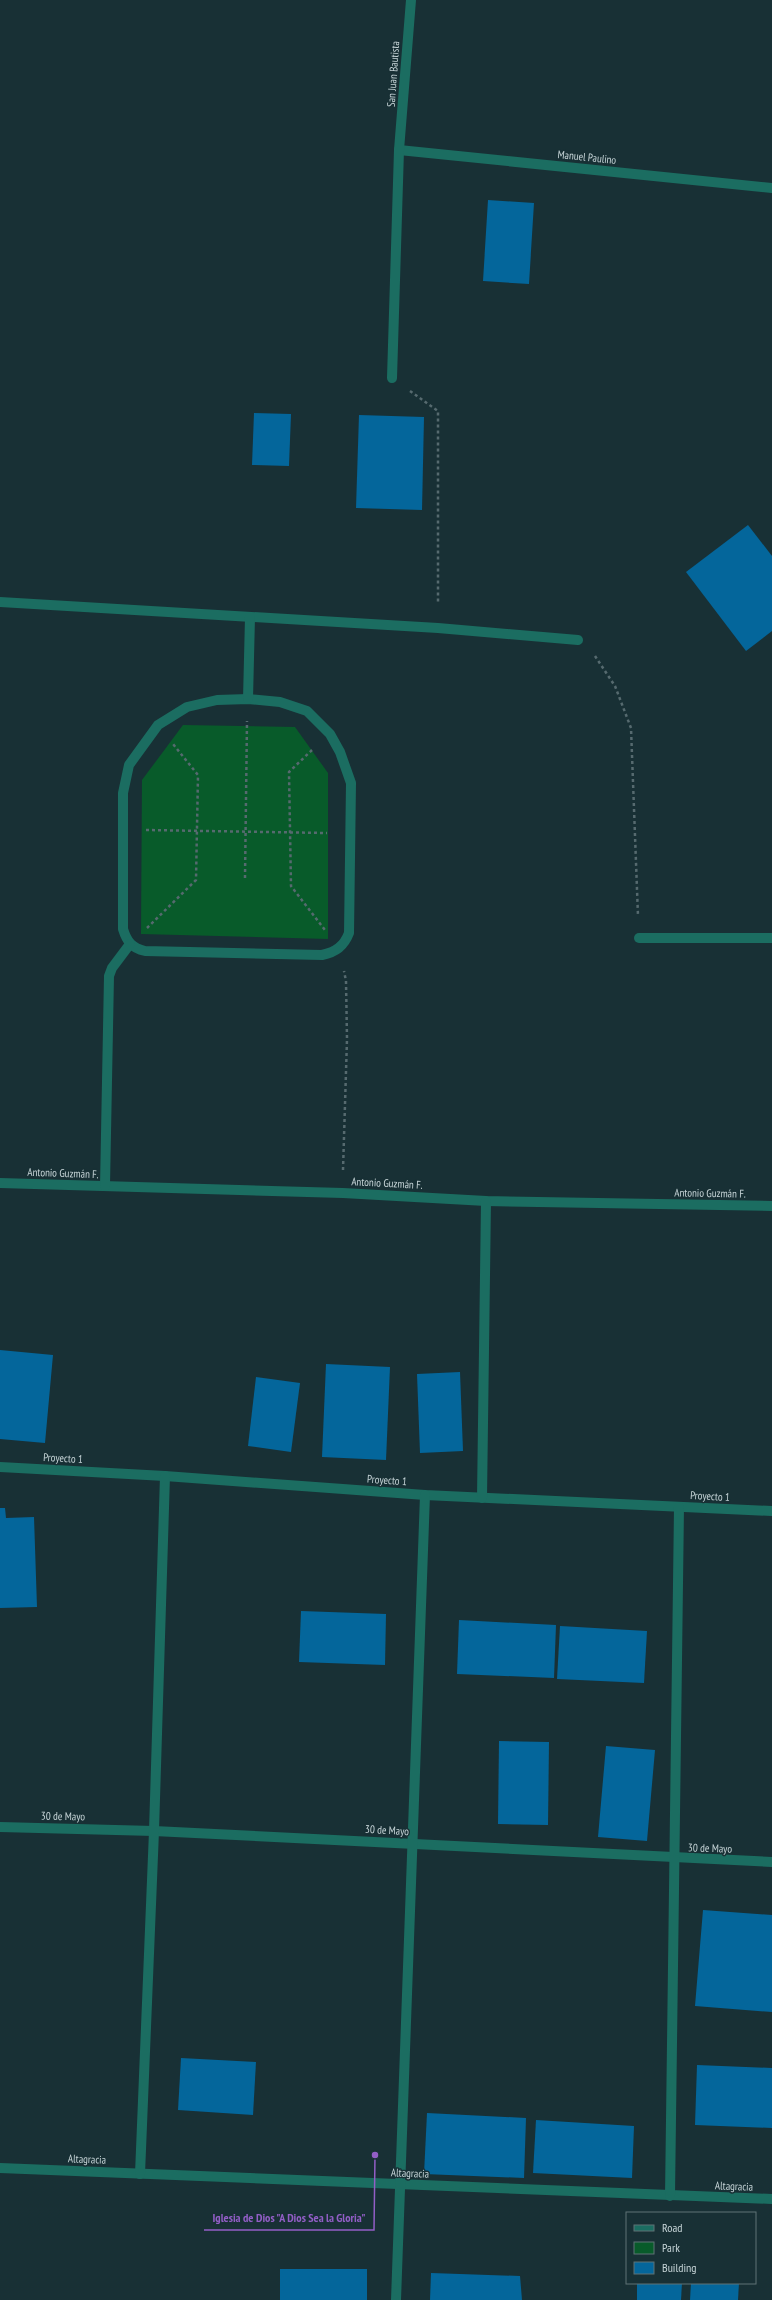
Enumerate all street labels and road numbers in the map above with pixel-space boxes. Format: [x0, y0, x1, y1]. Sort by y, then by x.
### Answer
street label: San Juan Bautista [384, 41, 402, 107]
street label: Manuel Paulino [557, 147, 617, 167]
street label: Antonio Guzmán F. [27, 1165, 99, 1181]
street label: Antonio Guzmán F. [351, 1174, 423, 1192]
street label: Antonio Guzmán F. [674, 1185, 746, 1201]
street label: Proyecto 1 [43, 1450, 83, 1466]
street label: Proyecto 1 [367, 1472, 407, 1488]
street label: Proyecto 1 [690, 1488, 730, 1504]
street label: 30 de Mayo [41, 1809, 85, 1823]
street label: 30 de Mayo [365, 1822, 410, 1838]
street label: 30 de Mayo [688, 1840, 733, 1856]
street label: Altagracia [68, 2151, 106, 2167]
street label: Altagracia [391, 2165, 429, 2181]
street label: Altagracia [715, 2178, 753, 2194]

